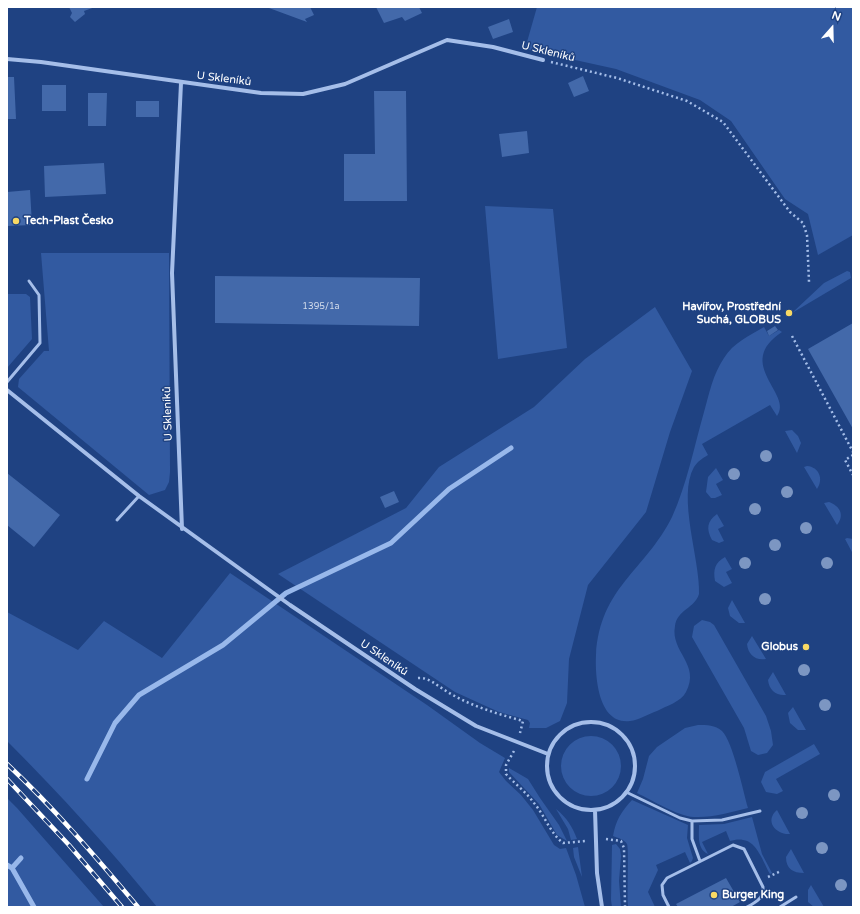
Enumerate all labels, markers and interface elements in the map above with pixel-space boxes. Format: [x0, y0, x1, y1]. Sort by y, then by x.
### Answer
north arrow [812, 8, 852, 48]
text: N [830, 9, 843, 24]
street label: U Skleníků [520, 39, 576, 65]
street label: U Skleníků [196, 69, 252, 89]
place label: Tech-Plast Česko [24, 214, 113, 228]
marker: Tech-Plast Česko [11, 216, 21, 226]
place label: Havířov, Prostřední Suchá, GLOBUS [682, 300, 781, 326]
house number: 1395/1a [302, 302, 340, 312]
marker: Havířov, Prostřední Suchá, GLOBUS [784, 308, 794, 318]
street label: U Skleníků [160, 386, 176, 442]
street label: U Skleníků [358, 637, 410, 679]
place label: Globus [761, 640, 798, 654]
marker: Globus [801, 642, 811, 652]
place label: Burger King [722, 888, 784, 902]
marker: Burger King [709, 890, 719, 900]

